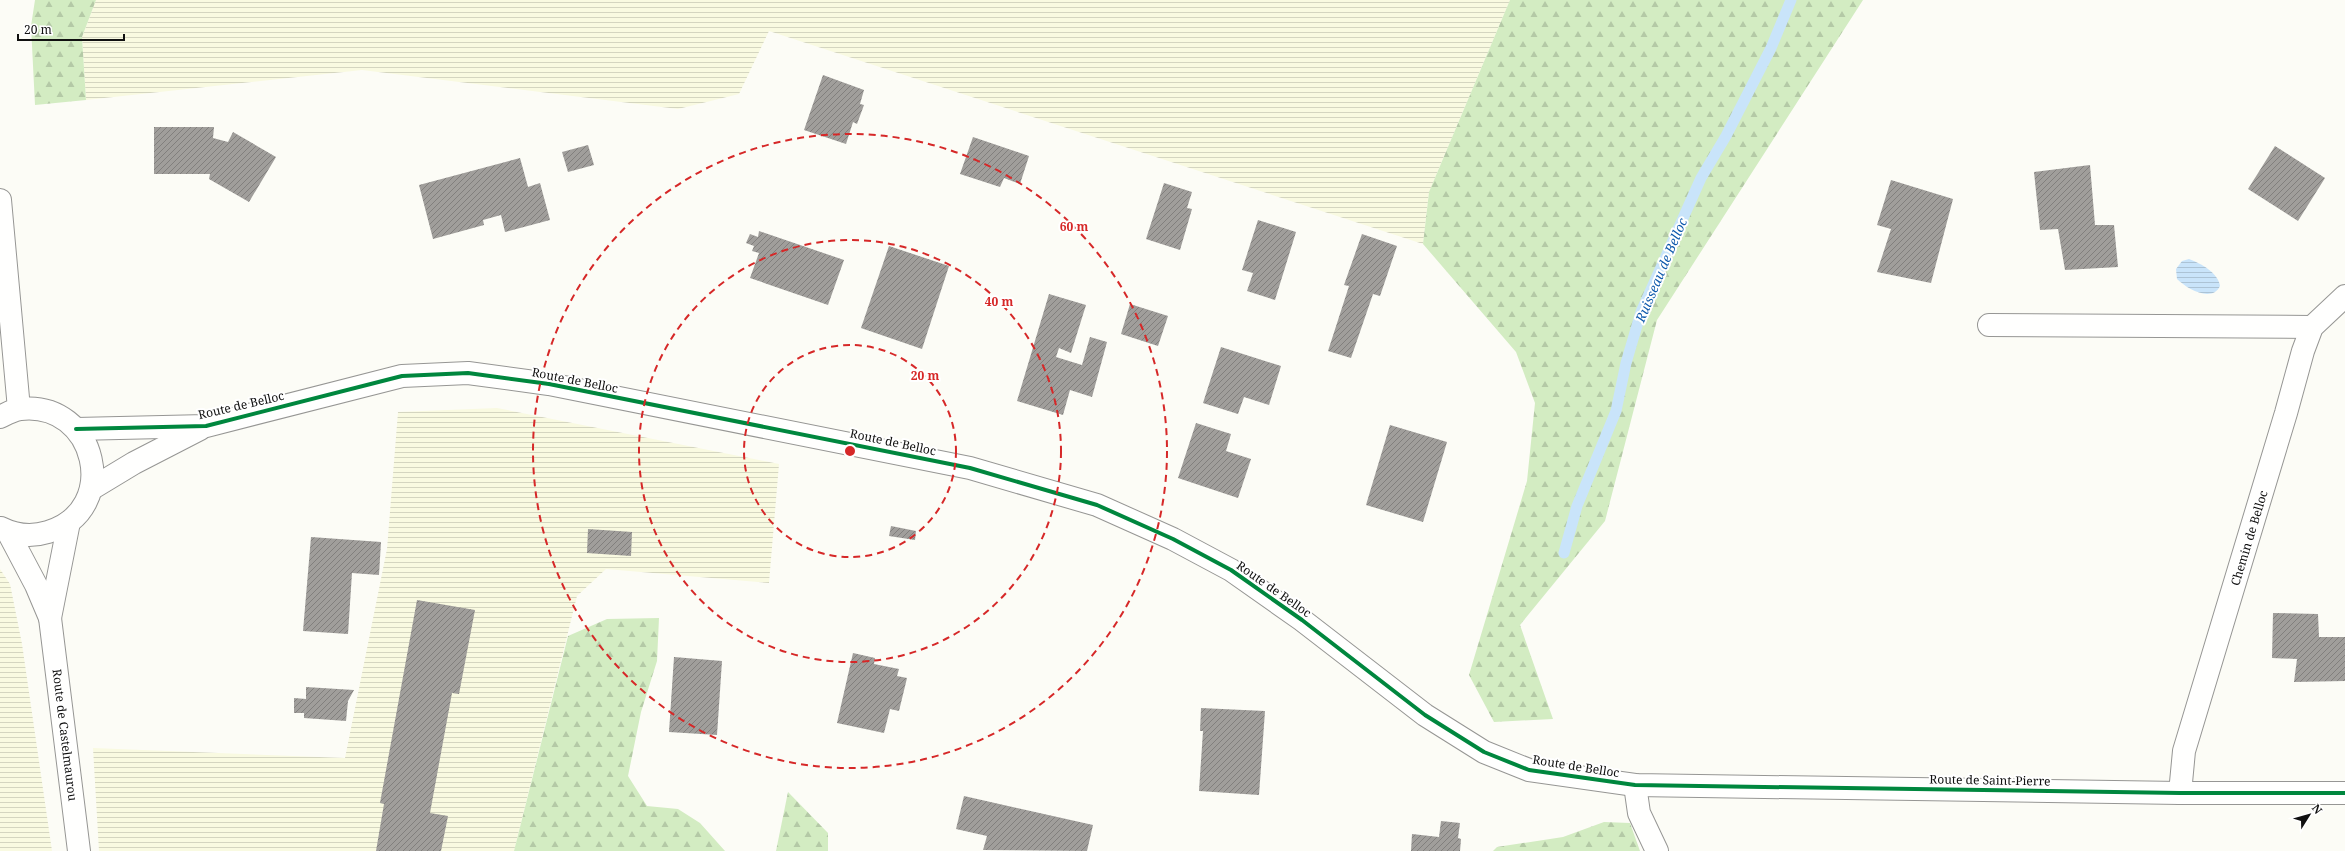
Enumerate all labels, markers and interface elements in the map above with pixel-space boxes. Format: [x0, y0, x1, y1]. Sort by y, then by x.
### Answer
scale bar [18, 16, 124, 42]
text: 20 m [24, 21, 52, 38]
water label: Ruisseau de Belloc [1631, 215, 1691, 326]
text: 60 m [1060, 218, 1088, 235]
text: 40 m [985, 293, 1013, 310]
street label: Route de Belloc [530, 363, 620, 397]
text: 20 m [911, 367, 939, 384]
street label: Route de Belloc [196, 387, 286, 423]
street label: Route de Belloc [848, 425, 938, 459]
centre of rings [843, 444, 857, 458]
street label: Chemin de Belloc [2226, 488, 2272, 588]
street label: Route de Belloc [1233, 557, 1315, 621]
street label: Route de Castelmaurou [48, 668, 82, 802]
street label: Route de Belloc [1531, 751, 1621, 781]
street label: Route de Saint-Pierre [1929, 770, 2051, 790]
north arrow [2289, 795, 2329, 835]
text: N [2309, 801, 2326, 817]

